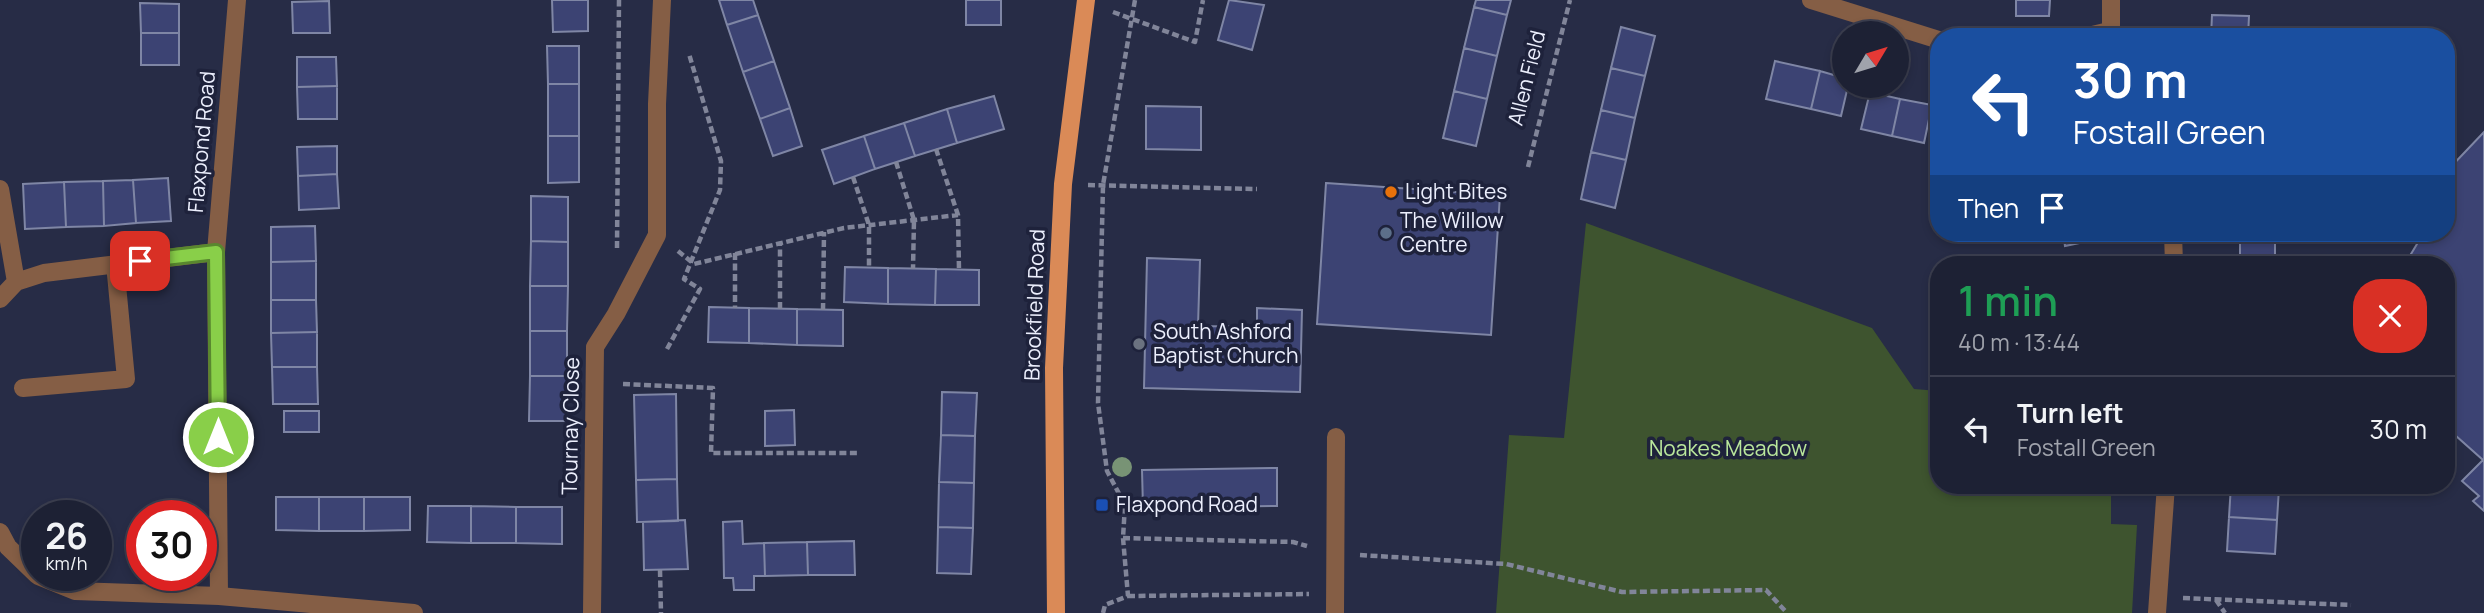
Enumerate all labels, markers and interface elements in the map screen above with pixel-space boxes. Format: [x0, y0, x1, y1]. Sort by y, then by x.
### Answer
north arrow [1832, 21, 1909, 98]
map controls [1832, 21, 1909, 98]
street label: Allen Field [1501, 27, 1551, 128]
text: 30 m [2073, 46, 2188, 113]
icon: left [1958, 56, 2049, 147]
street label: Flaxpond Road [181, 70, 221, 214]
text: Fostall Green [2073, 110, 2266, 154]
place label: Light Bites [1405, 177, 1507, 205]
marker: Light Bites [1383, 184, 1399, 200]
icon: arrive [2033, 189, 2071, 227]
text: Then [1958, 190, 2019, 226]
place label: The Willow Centre [1400, 206, 1504, 258]
marker: The Willow Centre [1378, 225, 1394, 241]
street label: Brookfield Road [1017, 229, 1051, 381]
pin [110, 231, 170, 291]
icon: arrive [121, 242, 159, 280]
text: 1 min [1958, 271, 2058, 329]
button: close [2353, 279, 2427, 353]
place label: South Ashford Baptist Church [1153, 317, 1298, 369]
text: 40 m · 13:44 [1958, 326, 2080, 358]
marker: South Ashford Baptist Church [1131, 336, 1147, 352]
street label: Tournay Close [555, 357, 585, 495]
text: Turn left [2017, 395, 2124, 431]
position arrow [181, 400, 255, 474]
icon: left [1958, 410, 1996, 448]
text: 30 m [2370, 411, 2427, 447]
text: Fostall Green [2017, 431, 2156, 463]
park label: Noakes Meadow [1649, 434, 1807, 462]
place label: Flaxpond Road [1116, 490, 1258, 518]
marker: Flaxpond Road [1094, 497, 1110, 513]
speed limit sign: 30 [126, 500, 217, 591]
text: 26 [45, 512, 88, 560]
text: km/h [46, 551, 87, 575]

